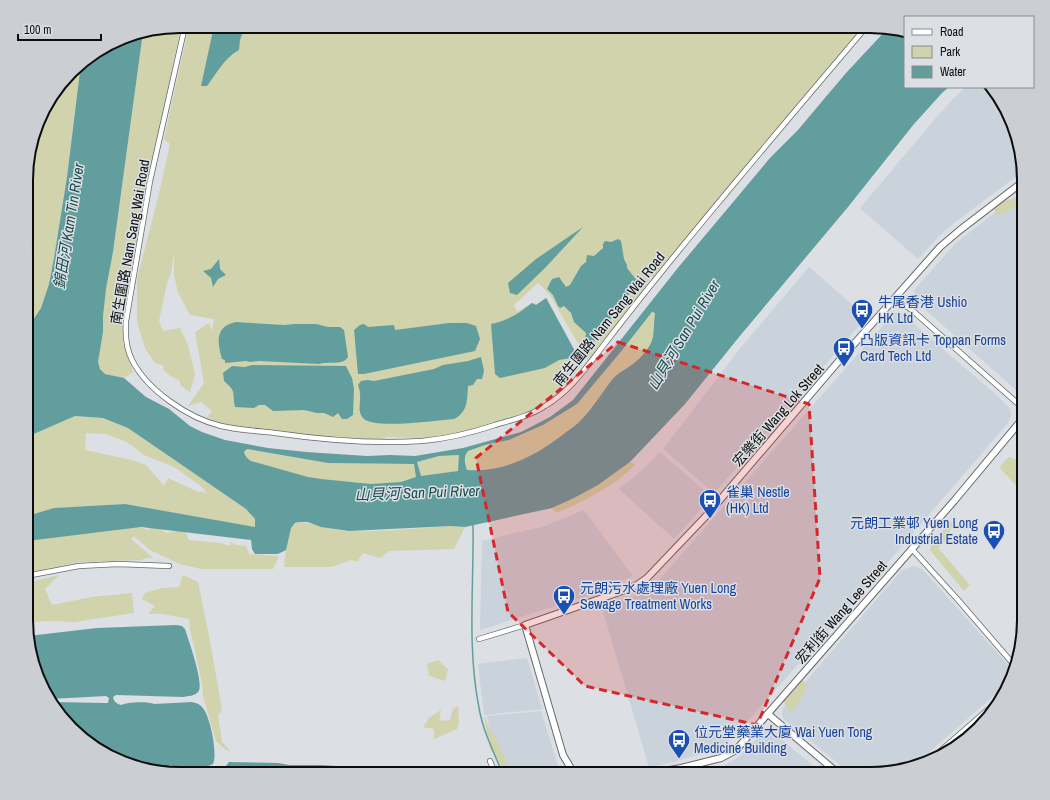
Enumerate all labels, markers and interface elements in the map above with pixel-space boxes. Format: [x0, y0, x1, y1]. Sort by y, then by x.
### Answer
scale bar [18, 16, 101, 42]
legend [904, 16, 1034, 88]
text: 100 m [24, 22, 51, 38]
text: Road [940, 24, 964, 40]
text: Park [940, 44, 960, 60]
text: Water [940, 64, 967, 80]
street label: 南生圍路 Nam Sang Wai Road [107, 158, 153, 326]
water label: 錦田河 Kam Tin River [48, 161, 89, 290]
street label: 南生圍路 Nam Sang Wai Road [549, 248, 669, 390]
water label: 山貝河 San Pui River [642, 275, 725, 394]
place label: 牛尾香港 Ushio HK Ltd [878, 293, 967, 327]
bus stop icon: 牛尾香港 Ushio HK Ltd [849, 297, 875, 330]
place label: 凸版資訊卡 Toppan Forms Card Tech Ltd [860, 331, 1006, 365]
bus stop icon: 凸版資訊卡 Toppan Forms Card Tech Ltd [831, 335, 857, 368]
street label: 宏樂街 Wang Lok Street [728, 360, 828, 470]
water label: 山貝河 San Pui River [354, 480, 481, 505]
place label: 雀巢 Nestle (HK) Ltd [726, 483, 790, 517]
bus stop icon: 雀巢 Nestle (HK) Ltd [697, 487, 723, 520]
place label: 元朗工業邨 Yuen Long Industrial Estate [850, 514, 979, 548]
bus stop icon: 元朗工業邨 Yuen Long Industrial Estate [981, 518, 1007, 551]
street label: 宏利街 Wang Lee Street [791, 557, 891, 667]
place label: 元朗污水處理廠 Yuen Long Sewage Treatment Works [580, 579, 737, 613]
bus stop icon: 元朗污水處理廠 Yuen Long Sewage Treatment Works [551, 583, 577, 616]
place label: 位元堂藥業大廈 Wai Yuen Tong Medicine Building [694, 723, 873, 757]
bus stop icon: 位元堂藥業大廈 Wai Yuen Tong Medicine Building [666, 727, 692, 760]

